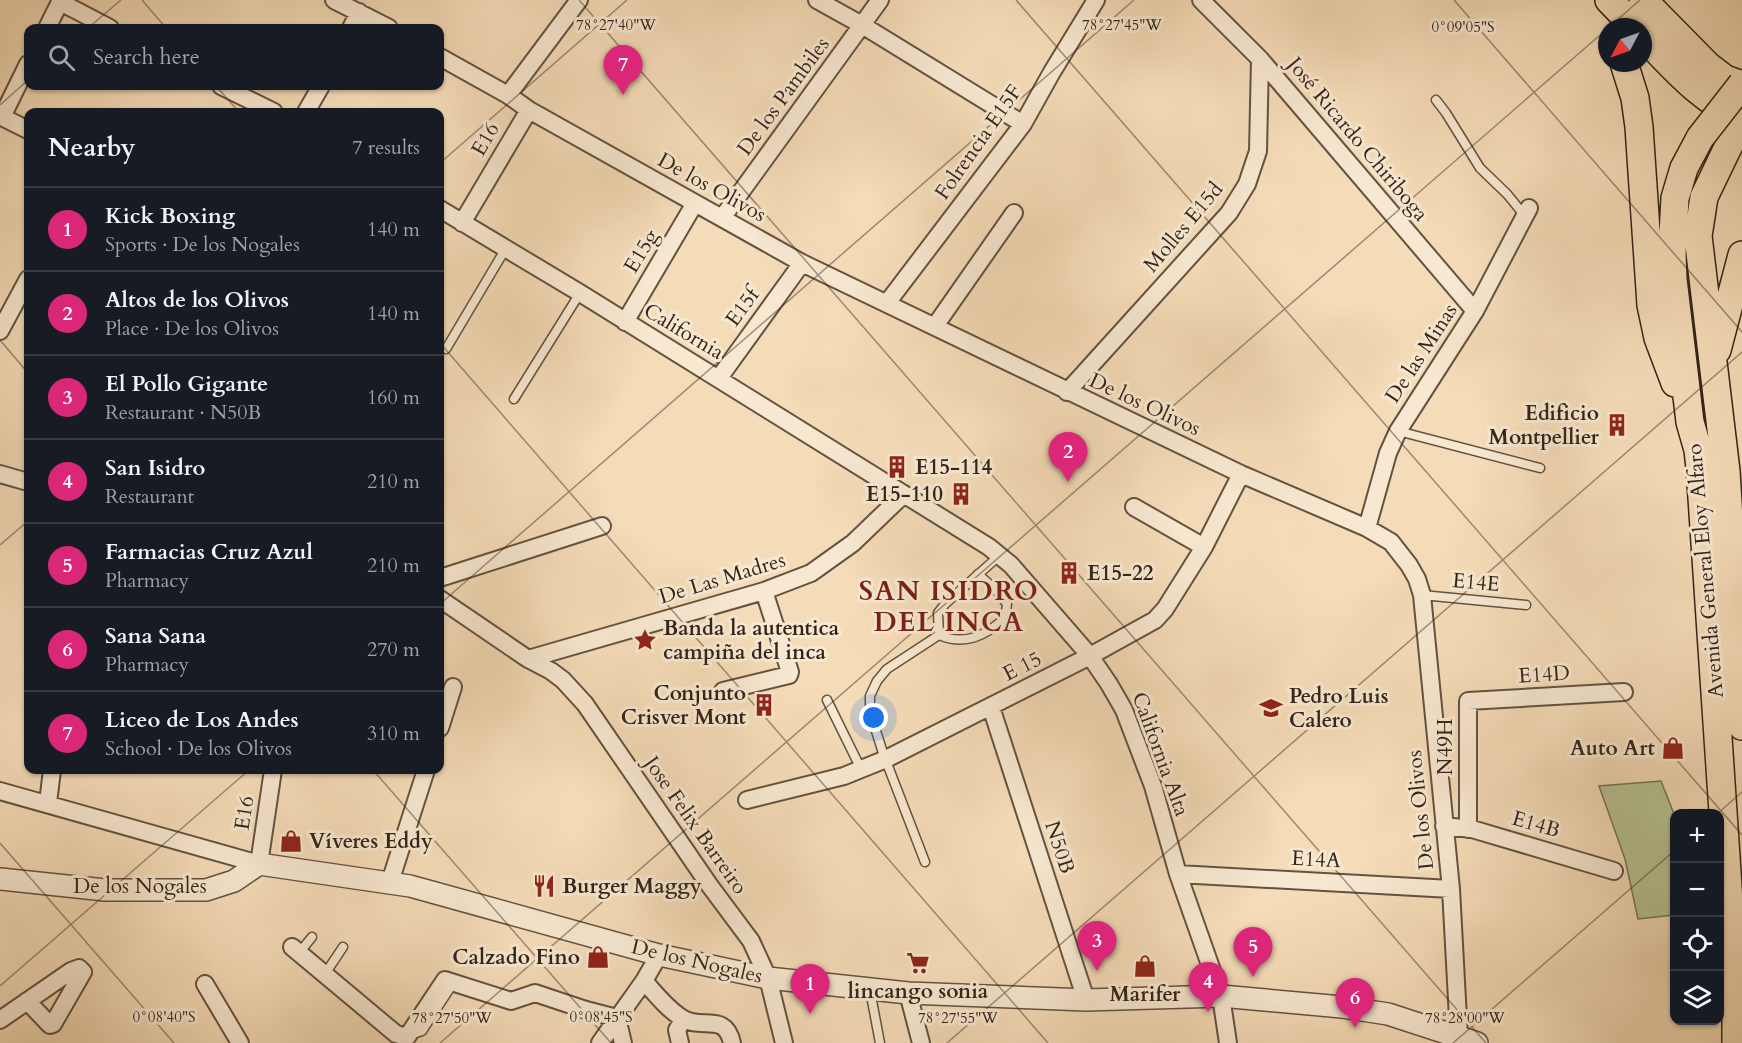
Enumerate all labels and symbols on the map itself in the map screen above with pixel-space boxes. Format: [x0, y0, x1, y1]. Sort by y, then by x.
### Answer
text: 78°27'40"W [576, 15, 656, 35]
text: 78°27'45"W [1082, 15, 1162, 35]
text: 0°09'05"S [1431, 17, 1495, 37]
north arrow [1598, 18, 1652, 72]
street label: De los Pambiles [731, 31, 836, 161]
pin: 7 [604, 46, 642, 95]
street label: José Ricardo Chiriboga [1278, 49, 1435, 228]
street label: Folrencia E15F [928, 79, 1029, 206]
street label: E16 [464, 117, 507, 161]
street label: De los Olivos [652, 146, 771, 229]
street label: Molles E15d [1137, 176, 1230, 279]
street label: E15g [617, 224, 666, 279]
street label: E15f [719, 279, 768, 332]
street label: California [638, 296, 729, 367]
street label: De las Minas [1378, 298, 1464, 409]
street label: De los Olivos [1084, 366, 1205, 443]
place label: Edificio Montpellier [1489, 399, 1600, 452]
building icon: Edificio Montpellier [1604, 412, 1630, 438]
pin: 2 [1048, 432, 1088, 482]
street label: Avenida General Eloy Alfaro [1680, 443, 1731, 699]
place label: E15-114 [915, 453, 992, 482]
building icon: E15-114 [884, 454, 910, 480]
place label: E15-110 [866, 480, 943, 509]
building icon: E15-110 [948, 481, 974, 507]
street label: De Las Madres [655, 545, 789, 611]
place label: E15-22 [1087, 559, 1154, 588]
building icon: E15-22 [1056, 560, 1082, 586]
street label: E14E [1451, 566, 1501, 599]
district label: SAN ISIDRO DEL INCA [859, 573, 1039, 641]
place label: Banda la autentica campiña del inca [663, 614, 840, 667]
place icon: Banda la autentica campiña del inca [632, 627, 658, 653]
street label: E 15 [998, 644, 1047, 688]
street label: E14D [1517, 658, 1571, 691]
place label: Conjunto Crisver Mont [621, 679, 747, 732]
place label: Pedro Luis Calero [1289, 682, 1389, 735]
street label: California Alta [1125, 688, 1196, 820]
building icon: Conjunto Crisver Mont [751, 692, 777, 718]
school or university icon: Pedro Luis Calero [1258, 695, 1284, 721]
your location [859, 703, 888, 732]
street label: N49H [1431, 719, 1460, 775]
place label: Auto Art [1570, 734, 1656, 763]
shop icon: Auto Art [1660, 735, 1686, 761]
street label: Jose Felix Barreiro [635, 748, 754, 900]
street label: De los Olivos [1400, 749, 1441, 871]
street label: E16 [227, 794, 262, 832]
street label: E14B [1508, 804, 1563, 845]
street label: N50B [1037, 817, 1082, 877]
place label: Víveres Eddy [309, 827, 433, 856]
shop icon: Víveres Eddy [278, 828, 304, 854]
street label: E14A [1291, 844, 1341, 875]
street label: De los Nogales [73, 872, 207, 901]
place label: Burger Maggy [562, 872, 702, 901]
restaurant icon: Burger Maggy [531, 873, 557, 899]
pin: 3 [1078, 922, 1116, 971]
pin: 5 [1234, 928, 1272, 977]
street label: De los Nogales [629, 932, 765, 991]
place label: Calzado Fino [452, 943, 580, 972]
shop icon: Calzado Fino [585, 944, 611, 970]
supermarket icon: lincango sonia [905, 950, 931, 976]
shop icon: Marifer [1132, 953, 1158, 979]
pin: 4 [1188, 962, 1228, 1012]
pin: 1 [790, 964, 830, 1014]
place label: lincango sonia [848, 977, 989, 1006]
pin: 6 [1336, 978, 1374, 1028]
place label: Marifer [1109, 980, 1181, 1009]
text: 0°08'40"S [132, 1007, 196, 1027]
text: 0°08'45"S [569, 1007, 633, 1027]
text: 78°27'50"W [412, 1008, 492, 1028]
text: 78°27'55"W [918, 1008, 998, 1028]
text: 78°28'00"W [1425, 1008, 1505, 1028]

